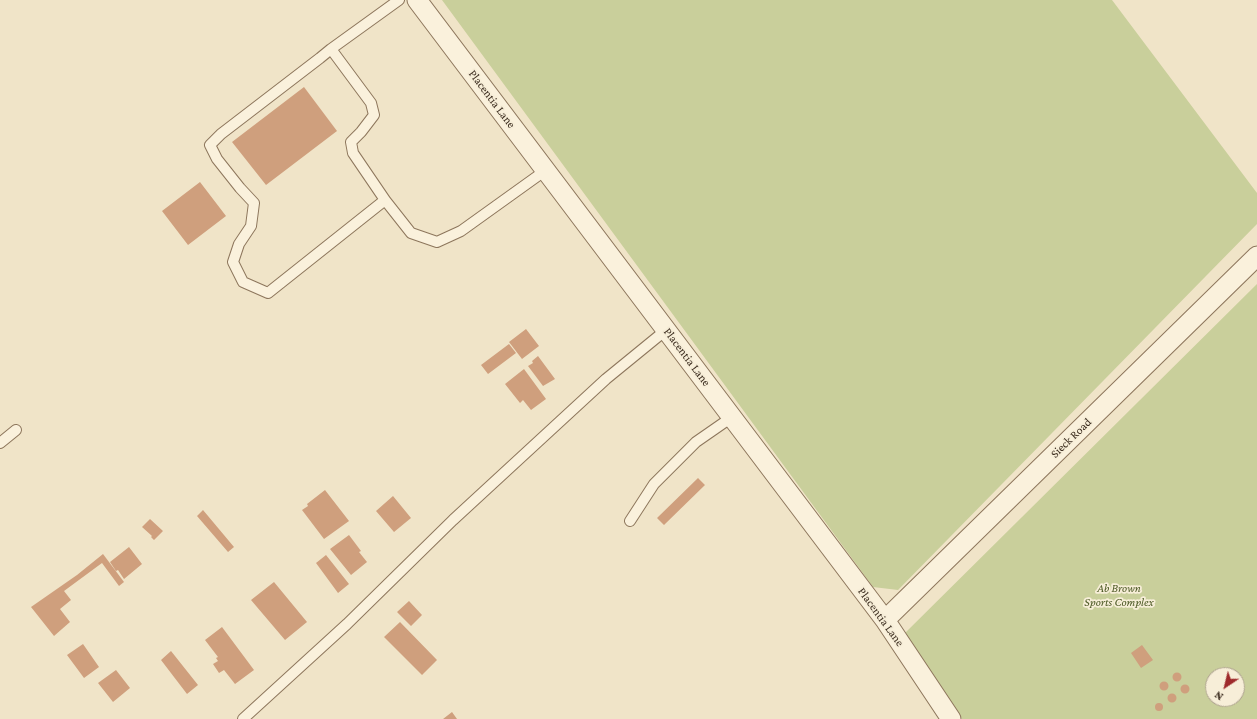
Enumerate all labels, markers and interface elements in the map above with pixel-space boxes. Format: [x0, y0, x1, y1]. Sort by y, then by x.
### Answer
street label: Placentia Lane [465, 67, 519, 131]
street label: Placentia Lane [660, 325, 714, 389]
street label: Sieck Road [1048, 415, 1094, 461]
park label: Ab Brown Sports Complex [1084, 581, 1154, 609]
street label: Placentia Lane [855, 585, 907, 649]
north arrow [1205, 667, 1245, 707]
text: N [1212, 689, 1225, 703]

